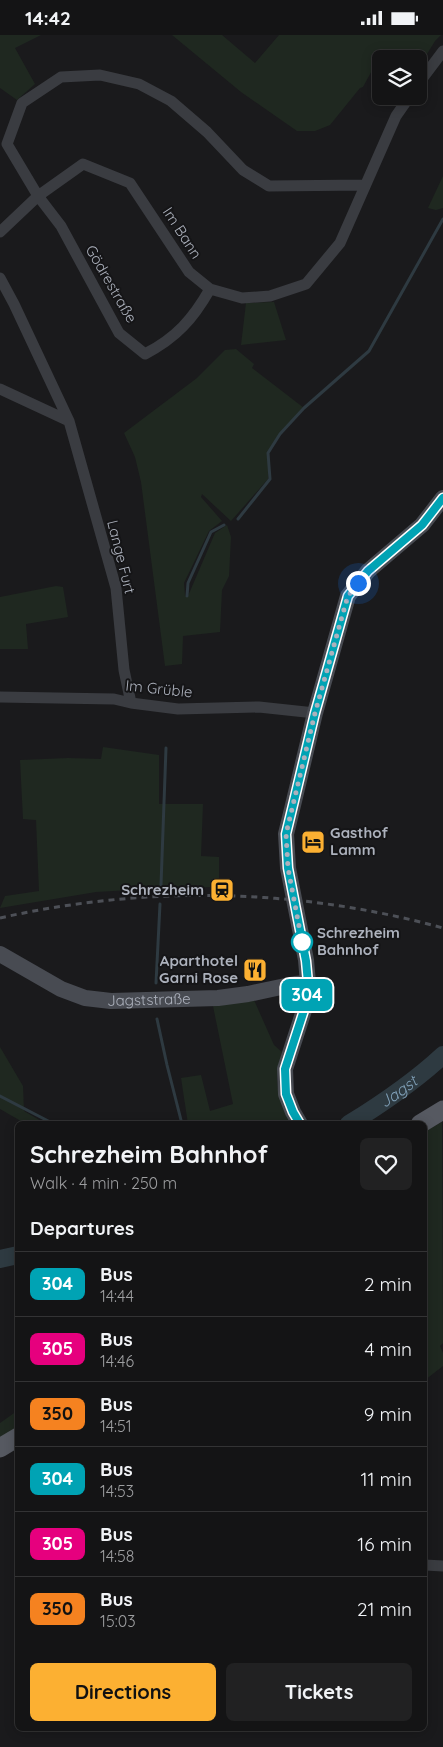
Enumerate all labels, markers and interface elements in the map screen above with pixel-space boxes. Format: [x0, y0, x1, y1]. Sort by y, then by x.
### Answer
text: 14:42 [25, 6, 71, 30]
map controls [372, 50, 427, 105]
button: layers [372, 50, 427, 105]
street label: Im Bann [159, 203, 206, 262]
street label: Gödrestraße [81, 241, 141, 326]
street label: Lange Furt [103, 518, 140, 596]
your location [346, 571, 371, 596]
street label: Im Grüble [125, 676, 193, 701]
place label: Gasthof Lamm [330, 823, 389, 859]
hotel icon: Gasthof Lamm [300, 829, 326, 855]
station icon: Schrezheim [209, 877, 235, 903]
place label: Schrezheim [121, 880, 204, 899]
place label: Schrezheim Bahnhof [317, 923, 400, 959]
marker: Schrezheim Bahnhof [291, 931, 313, 953]
place label: Aparthotel Garni Rose [159, 951, 238, 987]
restaurant icon: Aparthotel Garni Rose [242, 957, 268, 983]
line badge: 304 [278, 979, 336, 1011]
text: 304 [291, 983, 323, 1006]
street label: Jagststraße [107, 989, 191, 1010]
water label: Jagst [376, 1070, 422, 1112]
button: heart [360, 1138, 412, 1190]
text: Schrezheim Bahnhof [30, 1139, 268, 1169]
text: Walk · 4 min · 250 m [30, 1173, 177, 1193]
text: Departures [30, 1216, 134, 1240]
text: Bus [100, 1262, 133, 1286]
text: 304 [42, 1272, 73, 1295]
text: 2 min [364, 1272, 412, 1296]
text: 14:44 [100, 1286, 134, 1306]
text: Bus [100, 1327, 133, 1351]
text: 305 [42, 1337, 73, 1360]
text: 4 min [364, 1337, 412, 1361]
text: 14:46 [100, 1351, 134, 1371]
text: Bus [100, 1392, 133, 1416]
text: 350 [42, 1402, 73, 1425]
text: 9 min [364, 1402, 412, 1426]
text: 14:51 [100, 1416, 132, 1436]
text: Bus [100, 1457, 133, 1481]
text: 304 [42, 1467, 73, 1490]
text: 11 min [360, 1467, 412, 1491]
text: 14:53 [100, 1481, 134, 1501]
text: Bus [100, 1522, 133, 1546]
text: 305 [42, 1532, 73, 1555]
text: 16 min [357, 1532, 412, 1556]
text: 14:58 [100, 1546, 134, 1566]
text: Bus [100, 1587, 133, 1611]
text: 350 [42, 1597, 73, 1620]
text: 21 min [357, 1597, 412, 1621]
text: 15:03 [100, 1611, 136, 1631]
button: Directions [30, 1663, 216, 1721]
button: Tickets [226, 1663, 412, 1721]

